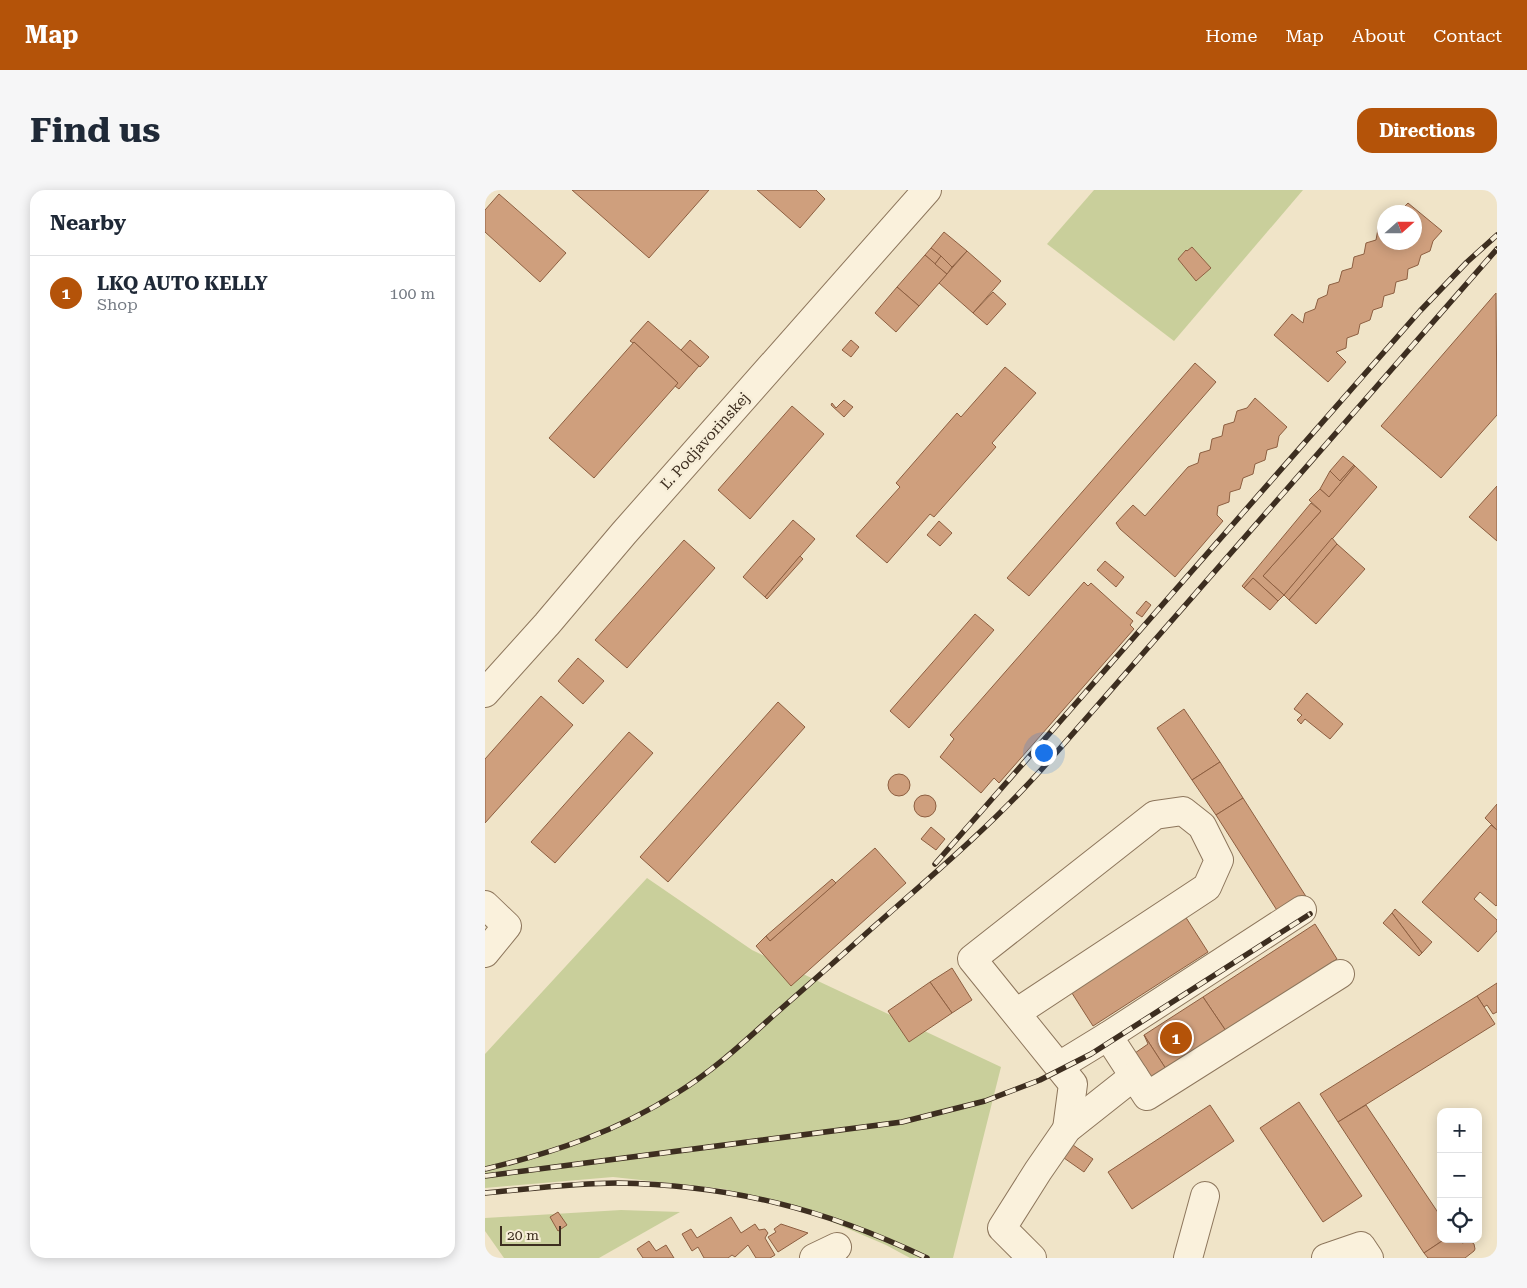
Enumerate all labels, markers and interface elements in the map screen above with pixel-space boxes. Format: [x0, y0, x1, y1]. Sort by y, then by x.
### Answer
text: Map [25, 21, 79, 49]
text: Home [1205, 25, 1257, 46]
text: Map [1285, 25, 1324, 46]
text: About [1352, 25, 1405, 46]
text: Contact [1433, 25, 1502, 46]
button: Directions [1357, 108, 1497, 153]
text: Find us [30, 110, 160, 151]
north arrow [1377, 205, 1422, 250]
text: Nearby [50, 211, 126, 235]
text: LKQ AUTO KELLY [97, 272, 268, 295]
text: 1 [62, 284, 70, 303]
text: 100 m [389, 284, 435, 303]
text: Shop [97, 295, 138, 314]
street label: Ľ. Podjavorinskej [657, 389, 753, 493]
your location [1031, 740, 1057, 766]
pin: 1 [1160, 1019, 1192, 1057]
map controls [1437, 1108, 1482, 1243]
button: + [1437, 1108, 1482, 1153]
button: − [1437, 1153, 1482, 1198]
button: locate [1437, 1198, 1482, 1243]
scale bar [500, 1223, 561, 1246]
text: 20 m [507, 1227, 539, 1243]

